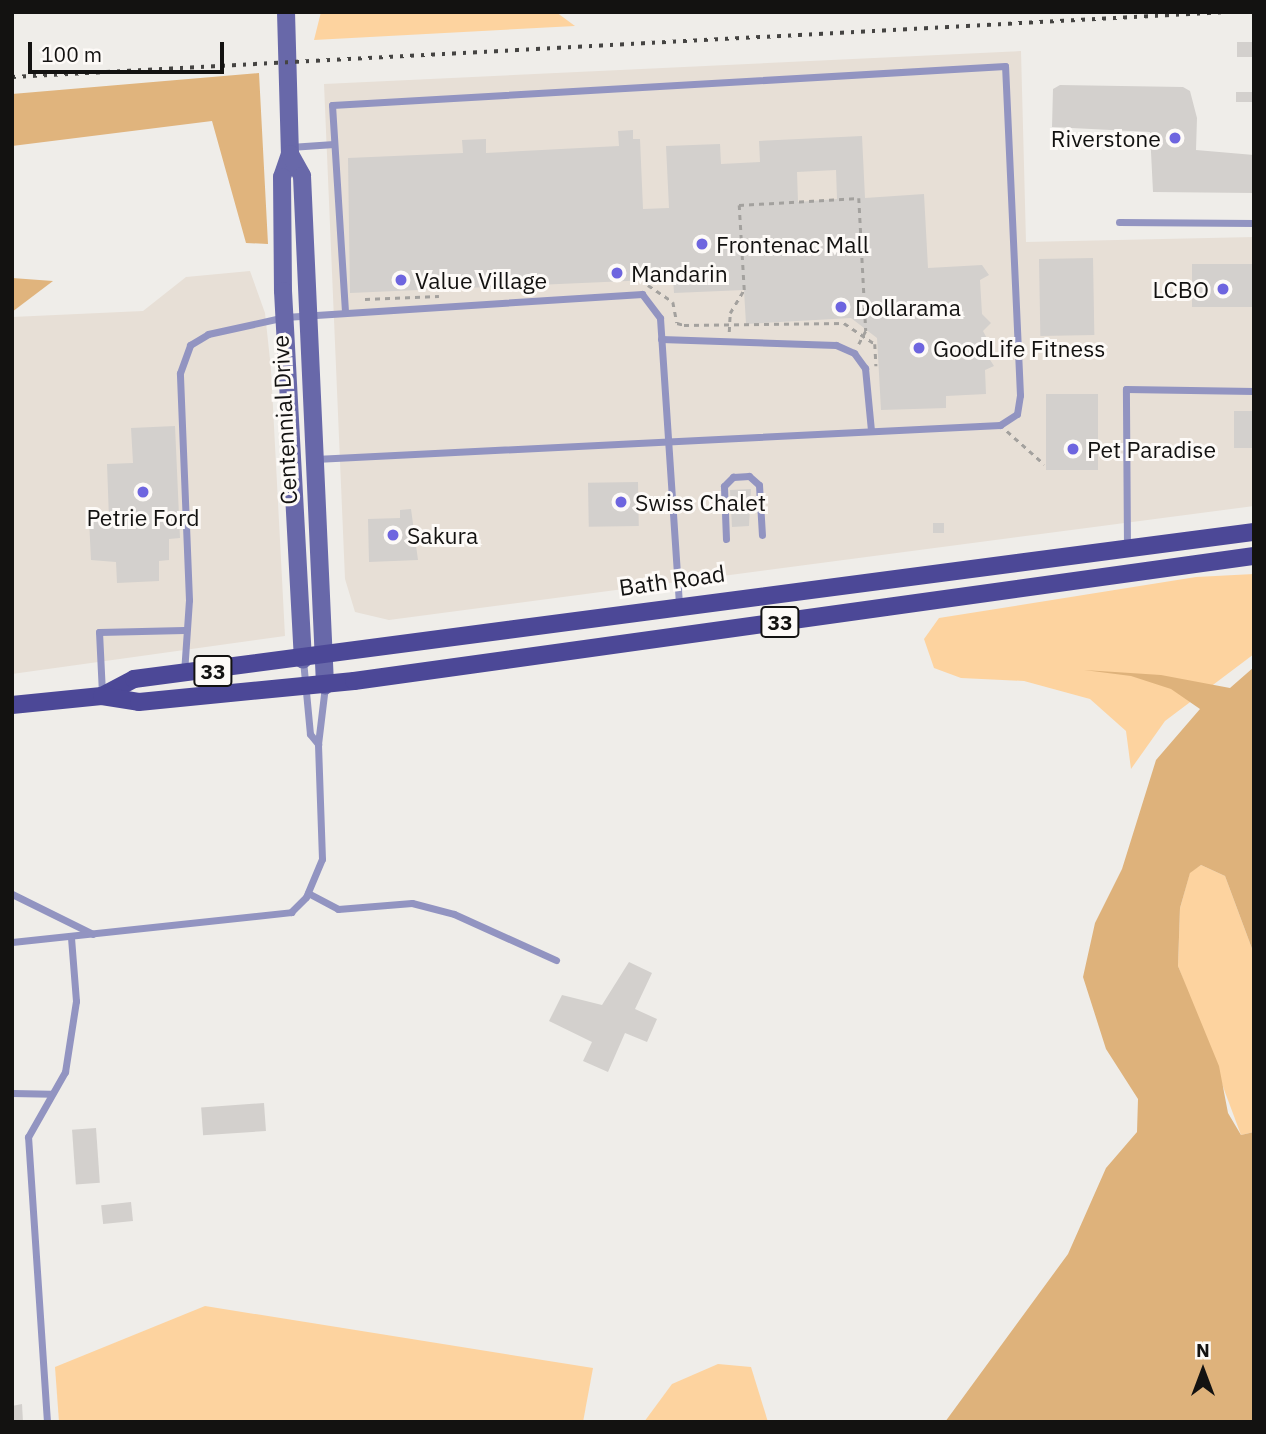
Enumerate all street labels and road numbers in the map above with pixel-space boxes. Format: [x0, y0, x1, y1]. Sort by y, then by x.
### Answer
street label: Centennial Drive [266, 334, 302, 506]
street label: Bath Road [617, 559, 727, 601]
road number: 33 [759, 604, 801, 640]
road number: 33 [192, 654, 234, 688]

